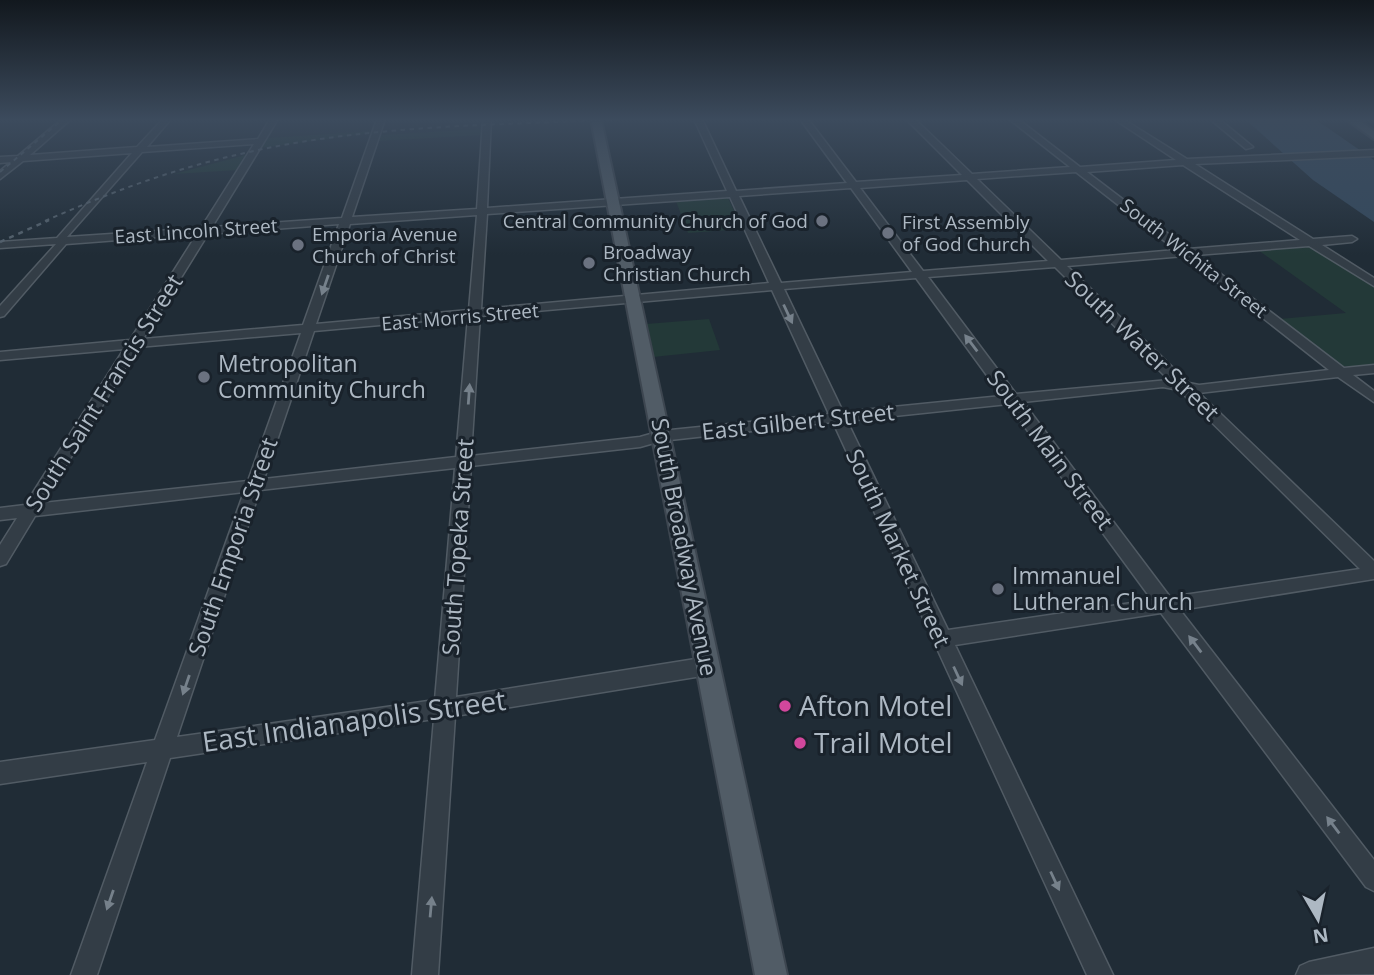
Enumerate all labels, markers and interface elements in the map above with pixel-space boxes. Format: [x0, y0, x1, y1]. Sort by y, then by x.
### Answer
street label: South Wichita Street [1115, 192, 1273, 324]
place label: Central Community Church of God [503, 208, 808, 234]
place label: First Assembly of God Church [902, 209, 1030, 257]
street label: East Lincoln Street [114, 212, 279, 250]
marker: Central Community Church of God [814, 213, 830, 229]
place label: Emporia Avenue Church of Christ [312, 221, 457, 269]
marker: First Assembly of God Church [880, 225, 896, 241]
marker: Emporia Avenue Church of Christ [290, 237, 306, 253]
place label: Broadway Christian Church [603, 239, 751, 287]
marker: Broadway Christian Church [581, 255, 597, 271]
street label: South Water Street [1058, 263, 1227, 427]
street label: South Saint Francis Street [17, 268, 189, 517]
one-way arrow [319, 275, 330, 296]
street label: East Morris Street [380, 297, 540, 337]
one-way arrow [783, 304, 794, 324]
one-way arrow [964, 335, 979, 353]
place label: Metropolitan Community Church [218, 347, 426, 405]
street label: South Main Street [980, 363, 1121, 536]
marker: Metropolitan Community Church [196, 369, 212, 385]
one-way arrow [464, 383, 475, 405]
street label: East Gilbert Street [700, 395, 896, 447]
street label: South Broadway Avenue [644, 415, 726, 678]
street label: South Emporia Street [180, 433, 284, 660]
street label: South Topeka Street [433, 437, 481, 656]
street label: South Market Street [839, 443, 959, 652]
place label: Immanuel Lutheran Church [1012, 559, 1193, 617]
marker: Immanuel Lutheran Church [990, 581, 1006, 597]
one-way arrow [1188, 635, 1202, 653]
one-way arrow [952, 666, 964, 686]
one-way arrow [180, 675, 191, 696]
street label: East Indianapolis Street [200, 680, 508, 760]
place label: Afton Motel [799, 686, 952, 724]
marker: Afton Motel [777, 698, 793, 714]
place label: Trail Motel [814, 723, 953, 761]
marker: Trail Motel [792, 735, 808, 751]
one-way arrow [1326, 816, 1340, 834]
one-way arrow [1050, 871, 1061, 891]
north arrow [1283, 884, 1353, 954]
one-way arrow [104, 889, 115, 910]
one-way arrow [425, 896, 436, 918]
text: N [1311, 922, 1330, 950]

